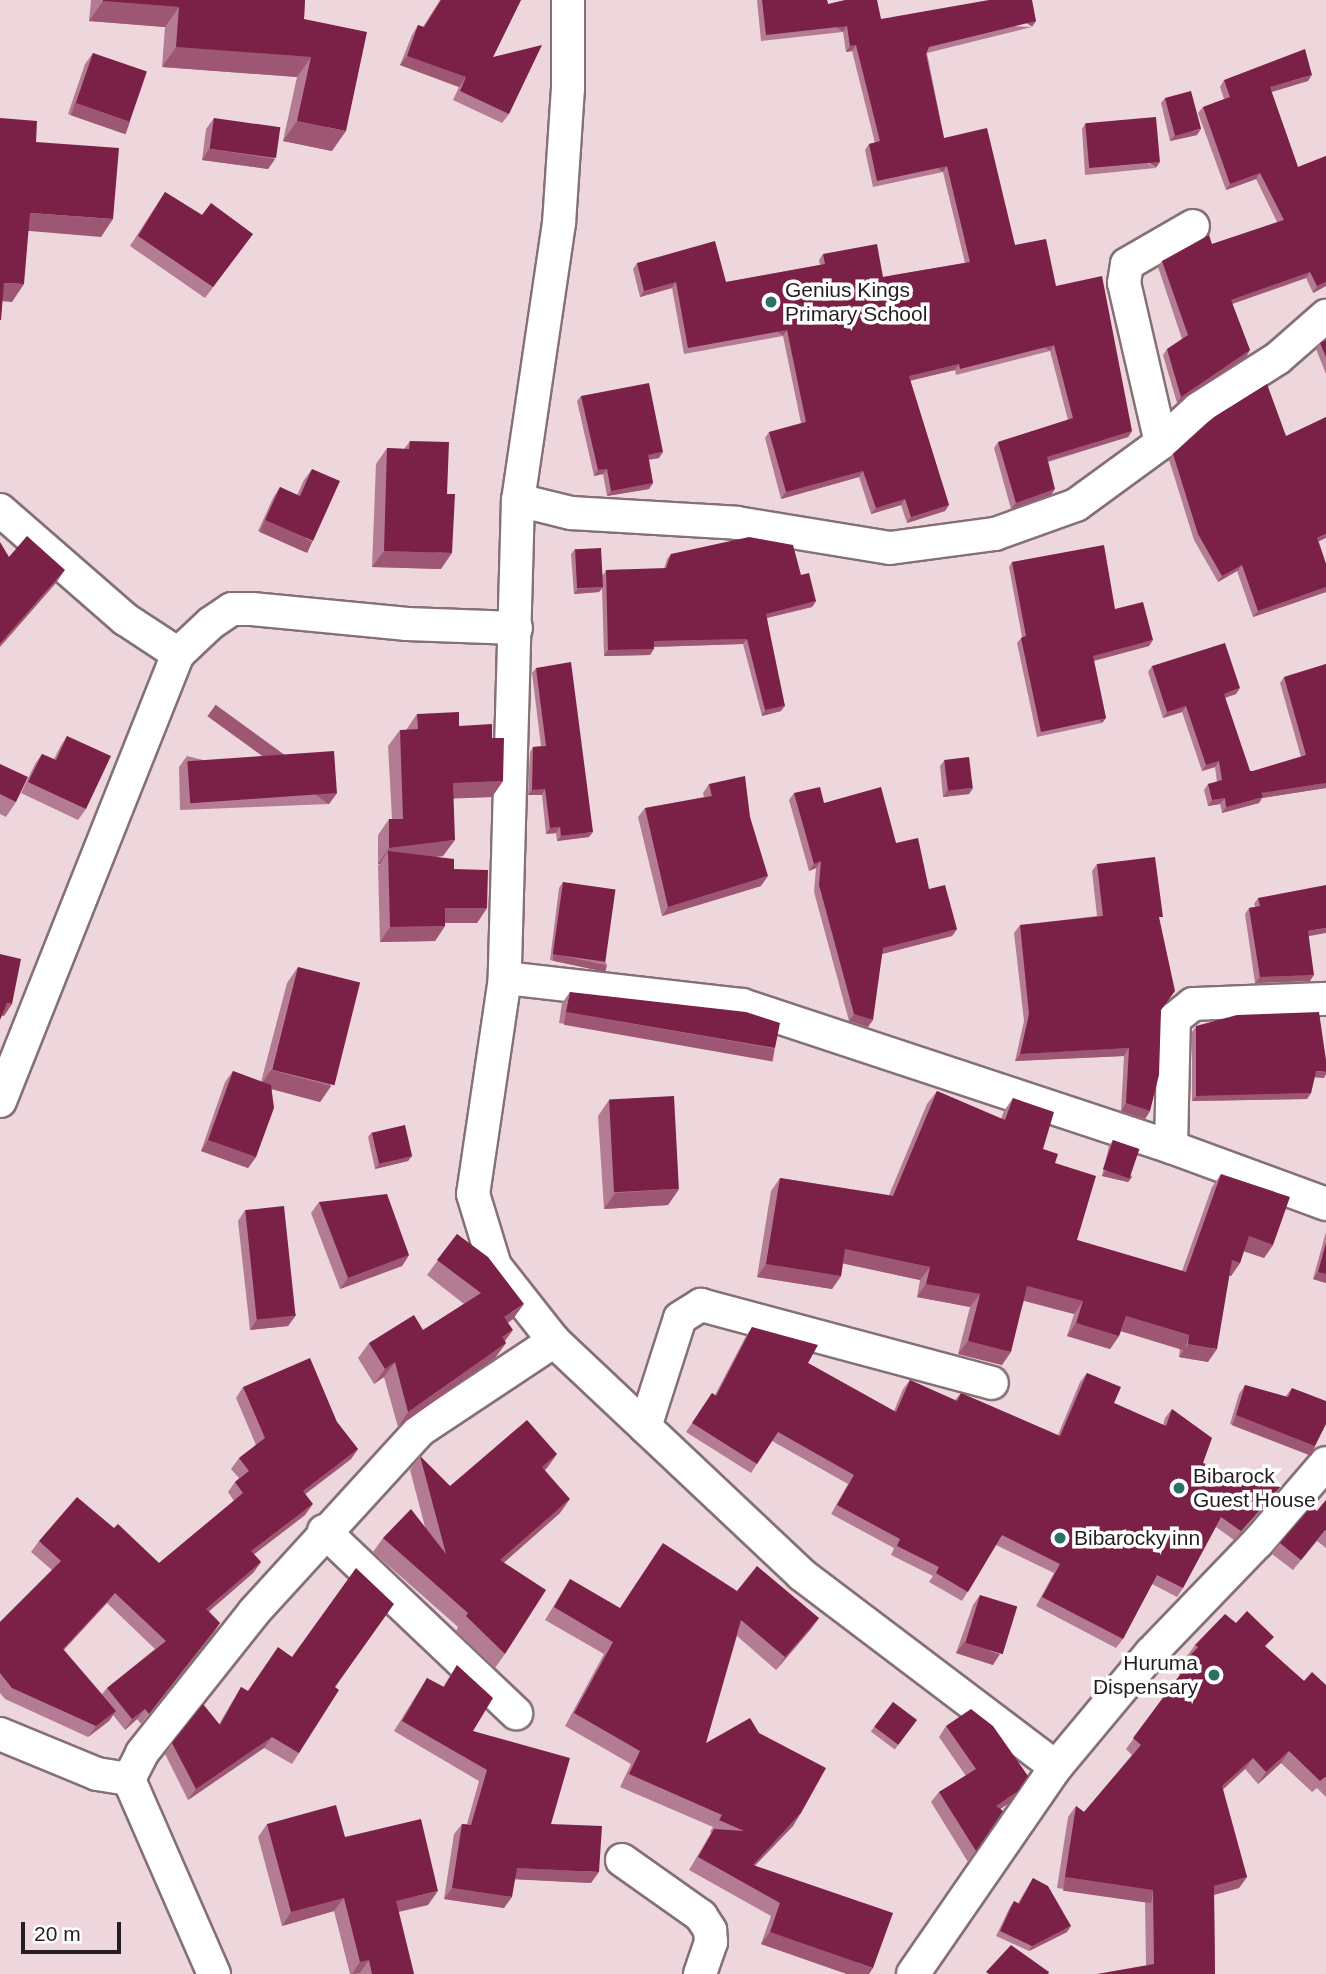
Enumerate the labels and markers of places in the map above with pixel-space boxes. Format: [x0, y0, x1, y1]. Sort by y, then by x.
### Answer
place label: Genius Kings Primary School [785, 277, 927, 327]
marker: Genius Kings Primary School [763, 294, 779, 310]
place label: Bibarock Guest House [1193, 1463, 1316, 1513]
marker: Bibarock Guest House [1171, 1480, 1187, 1496]
place label: Bibarocky inn [1074, 1525, 1200, 1551]
marker: Bibarocky inn [1052, 1530, 1068, 1546]
place label: Huruma Dispensary [1093, 1650, 1198, 1700]
marker: Huruma Dispensary [1204, 1665, 1224, 1685]

